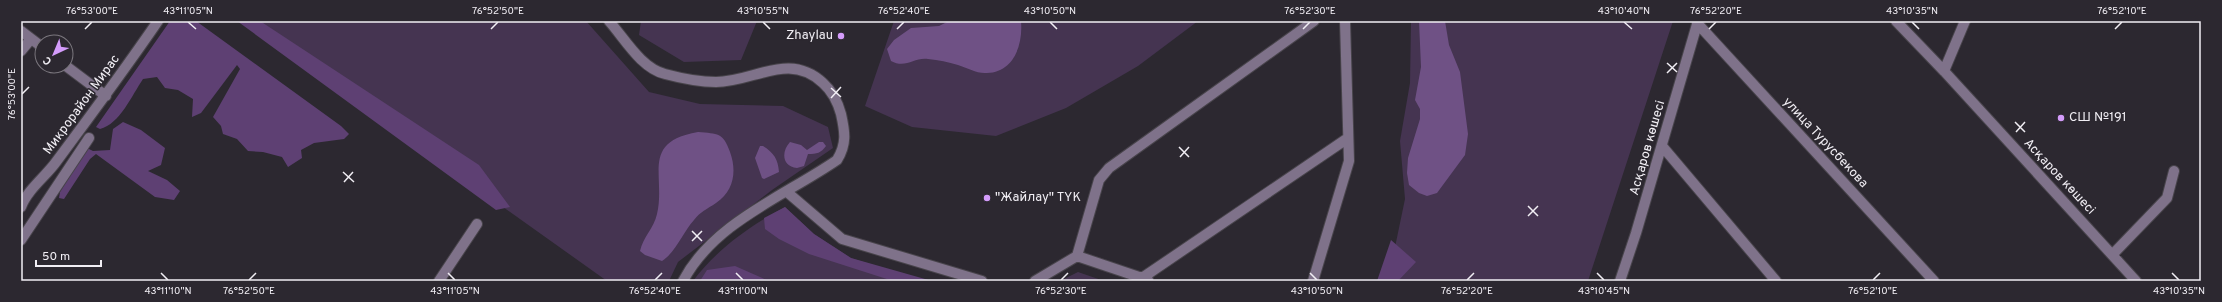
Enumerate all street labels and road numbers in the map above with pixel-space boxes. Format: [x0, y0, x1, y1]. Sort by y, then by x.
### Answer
street label: Микрорайон Мирас [40, 52, 124, 158]
street label: улица Турусбекова [1779, 94, 1871, 192]
street label: Асқаров көшесі [1627, 99, 1669, 197]
street label: Асқаров көшесі [2020, 136, 2098, 218]

